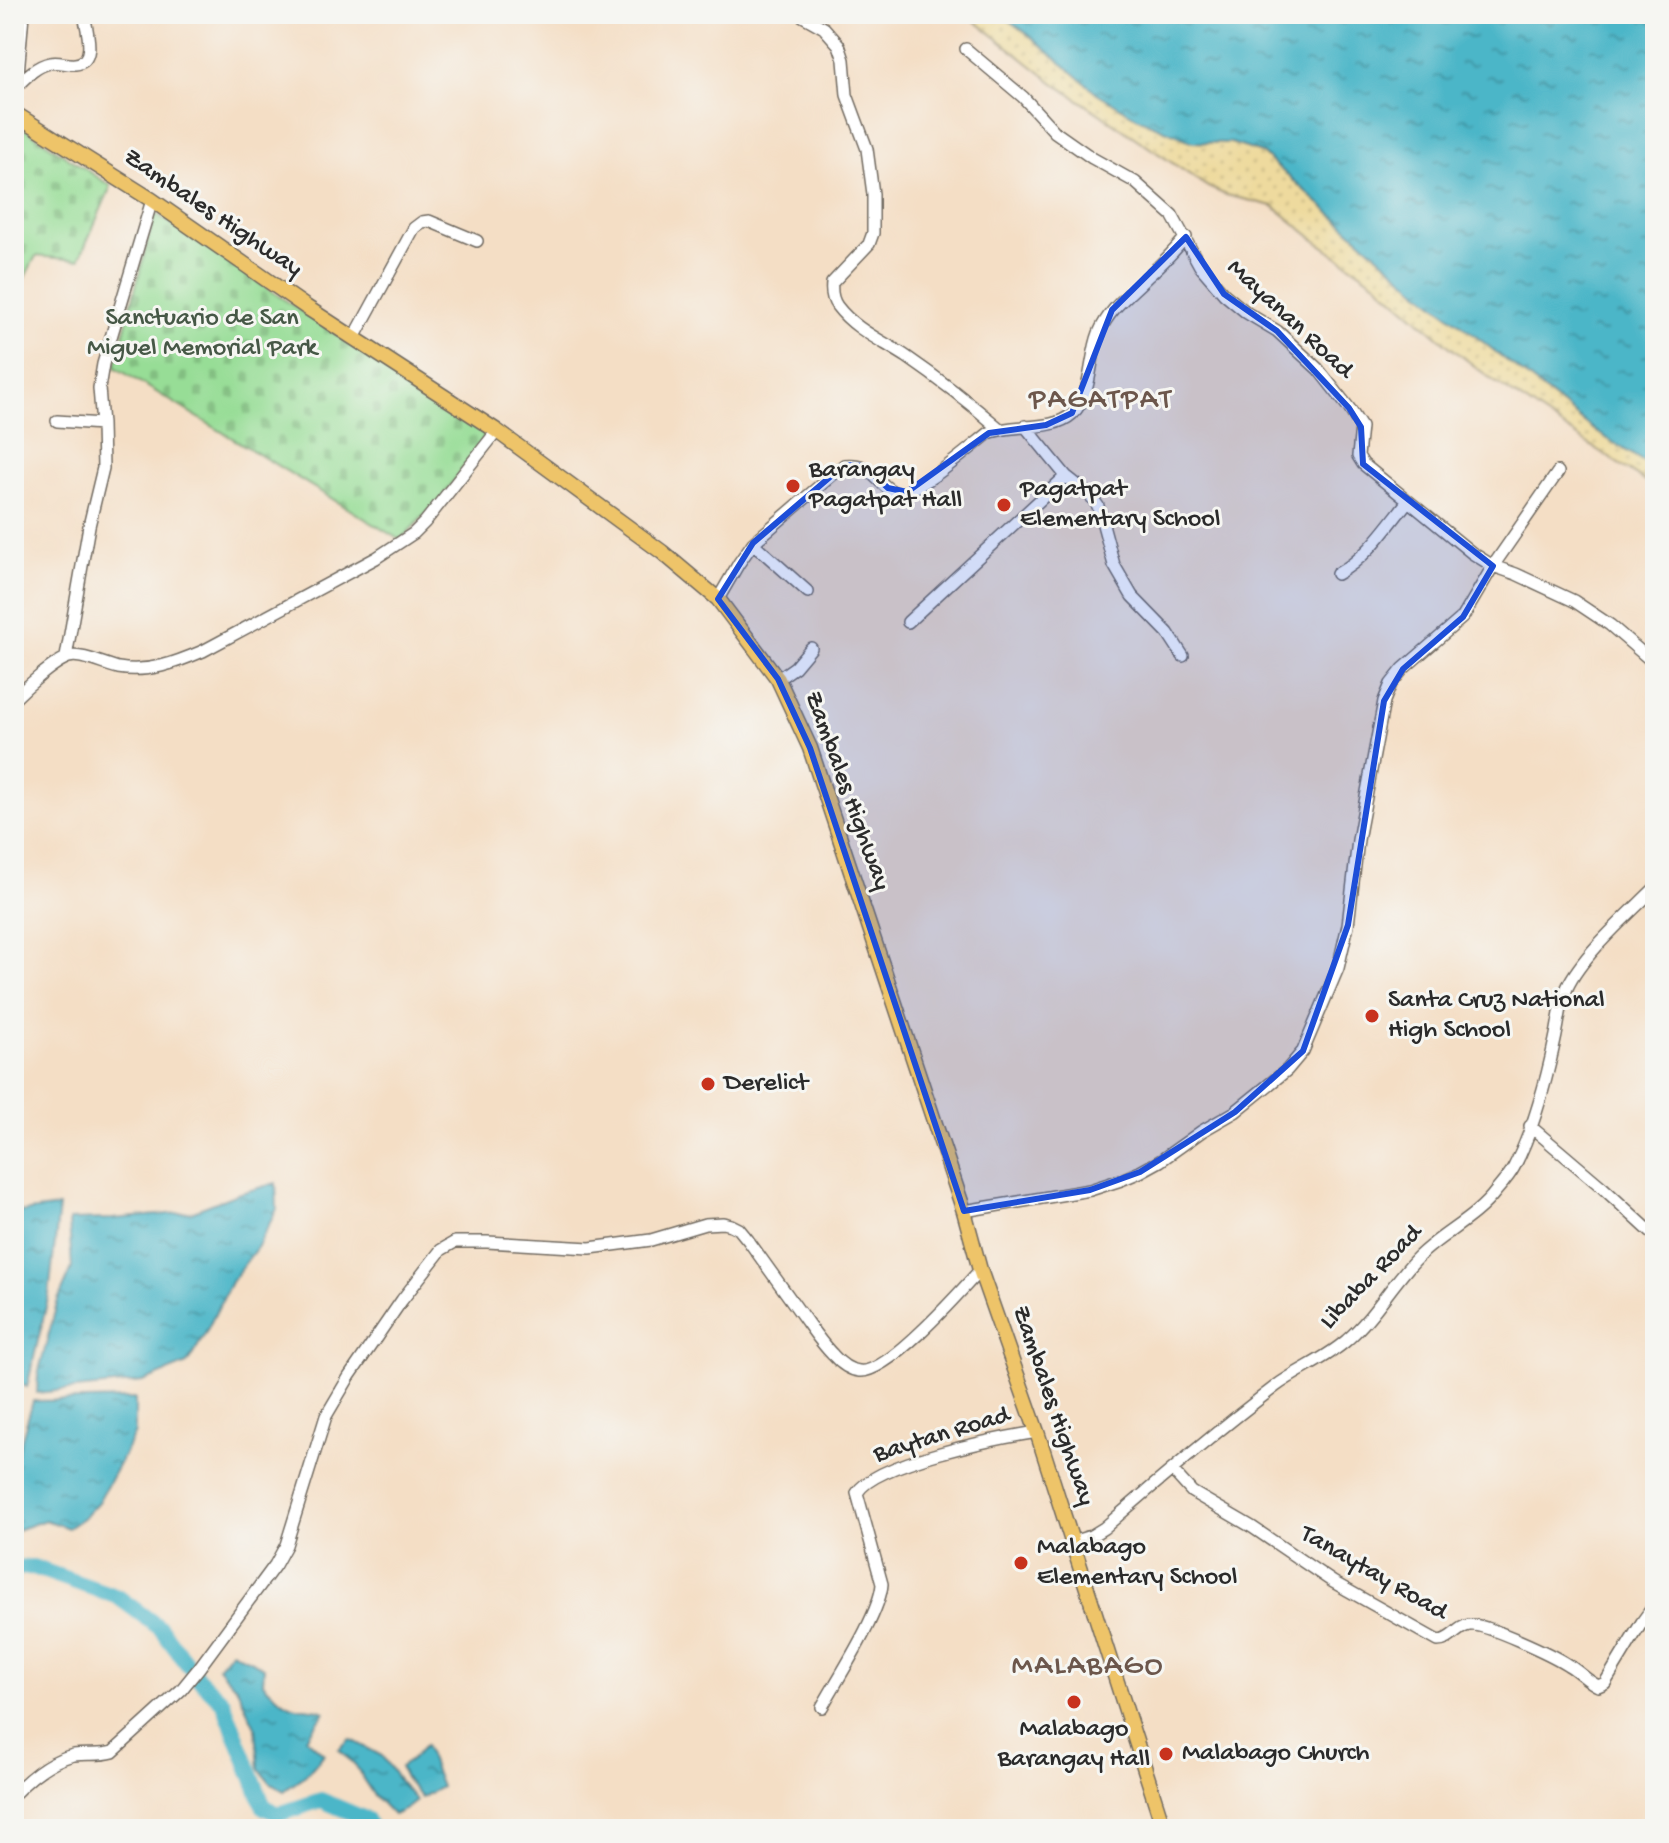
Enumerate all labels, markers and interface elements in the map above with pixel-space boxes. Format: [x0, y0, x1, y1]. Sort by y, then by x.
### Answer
street label: Zambales Highway [117, 143, 308, 285]
street label: Mayanan Road [1219, 253, 1360, 388]
park label: Sanctuario de San Miguel Memorial Park [87, 304, 319, 365]
district label: PAGATPAT [1028, 384, 1173, 419]
place label: Barangay Pagatpat Hall [808, 456, 962, 517]
place label: Pagatpat Elementary School [1019, 475, 1220, 536]
marker: Barangay Pagatpat Hall [784, 477, 802, 495]
marker: Pagatpat Elementary School [995, 496, 1013, 514]
street label: Zambales Highway [796, 687, 896, 895]
place label: Santa Cruz National High School [1388, 986, 1605, 1047]
marker: Santa Cruz National High School [1363, 1007, 1381, 1025]
place label: Derelict [722, 1069, 810, 1100]
marker: Derelict [699, 1075, 717, 1093]
street label: Libaba Road [1314, 1218, 1431, 1337]
street label: Zambales Highway [1003, 1302, 1101, 1510]
street label: Baytan Road [869, 1400, 1016, 1472]
street label: Tanaytay Road [1292, 1518, 1454, 1630]
place label: Malabago Elementary School [1037, 1533, 1237, 1594]
marker: Malabago Elementary School [1012, 1554, 1030, 1572]
district label: MALABAGO [1011, 1650, 1165, 1685]
marker: Malabago Barangay Hall [1065, 1693, 1083, 1711]
place label: Malabago Barangay Hall [997, 1715, 1150, 1776]
place label: Malabago Church [1182, 1739, 1370, 1770]
marker: Malabago Church [1157, 1745, 1175, 1763]

